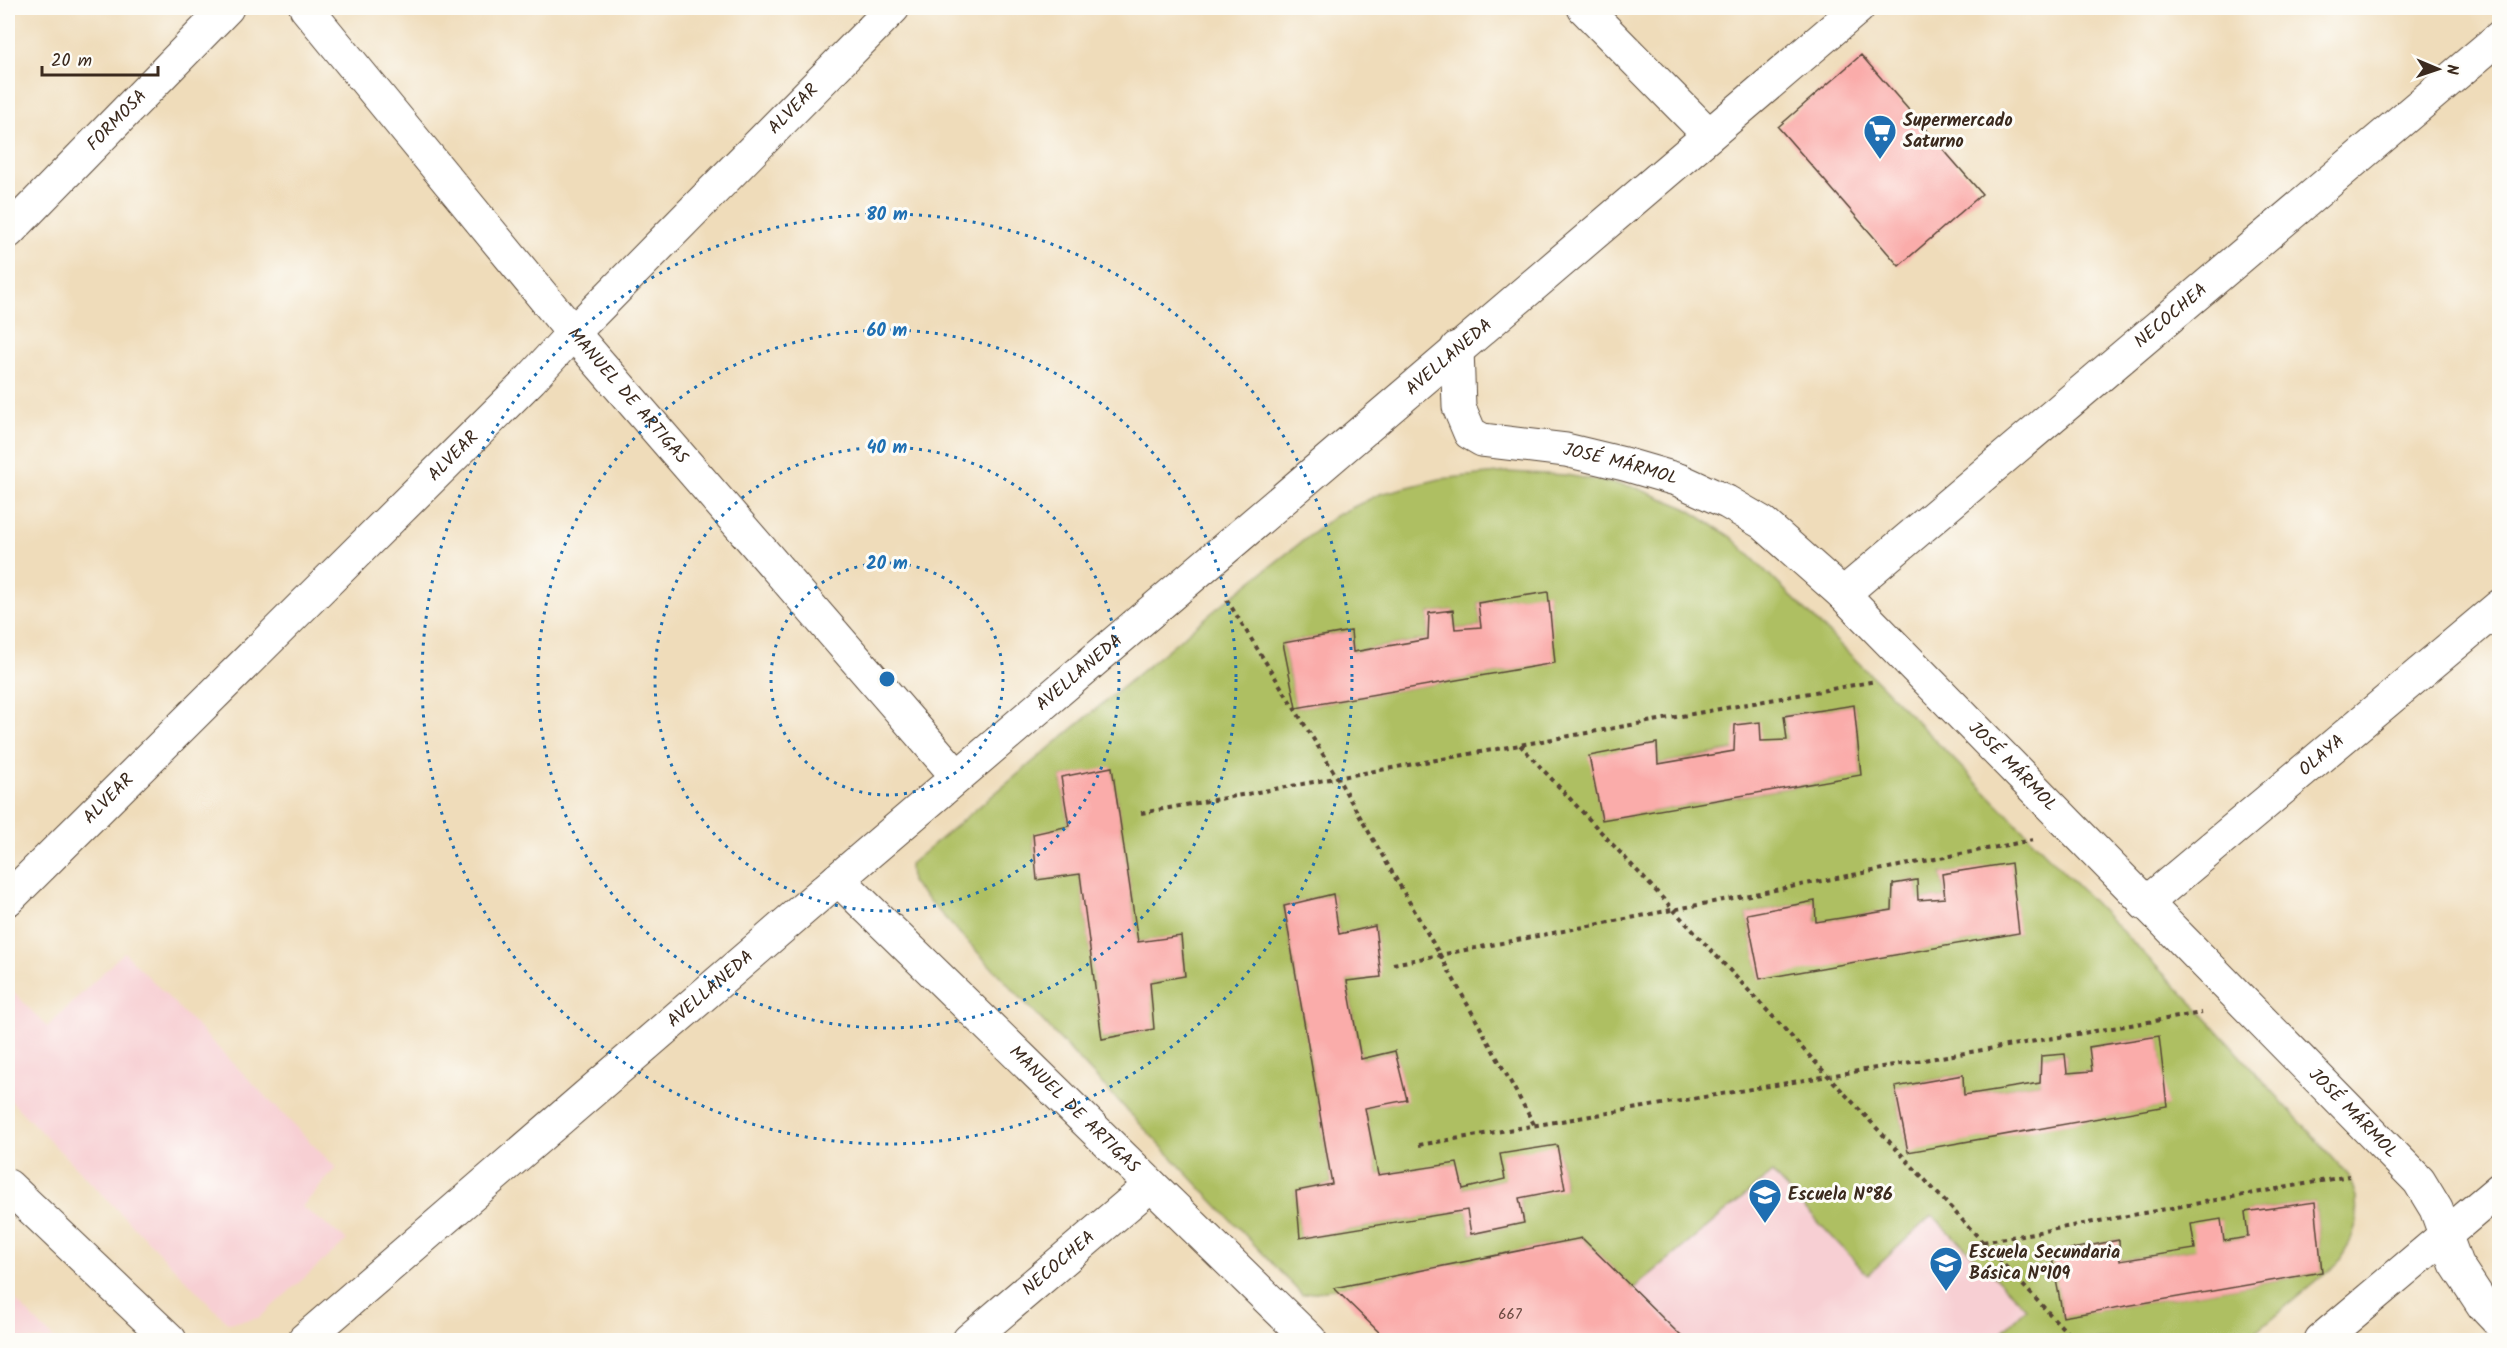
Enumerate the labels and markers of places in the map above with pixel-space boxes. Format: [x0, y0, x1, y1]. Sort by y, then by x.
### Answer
place label: Supermercado Saturno [1903, 107, 2013, 157]
supermarket icon: Supermercado Saturno [1862, 113, 1898, 160]
centre of rings [877, 669, 897, 689]
school or university icon: Escuela N°86 [1747, 1177, 1783, 1224]
place label: Escuela N°86 [1788, 1181, 1893, 1210]
place label: Escuela Secundaria Básica N°109 [1969, 1239, 2120, 1289]
school or university icon: Escuela Secundaria Básica N°109 [1928, 1245, 1964, 1292]

